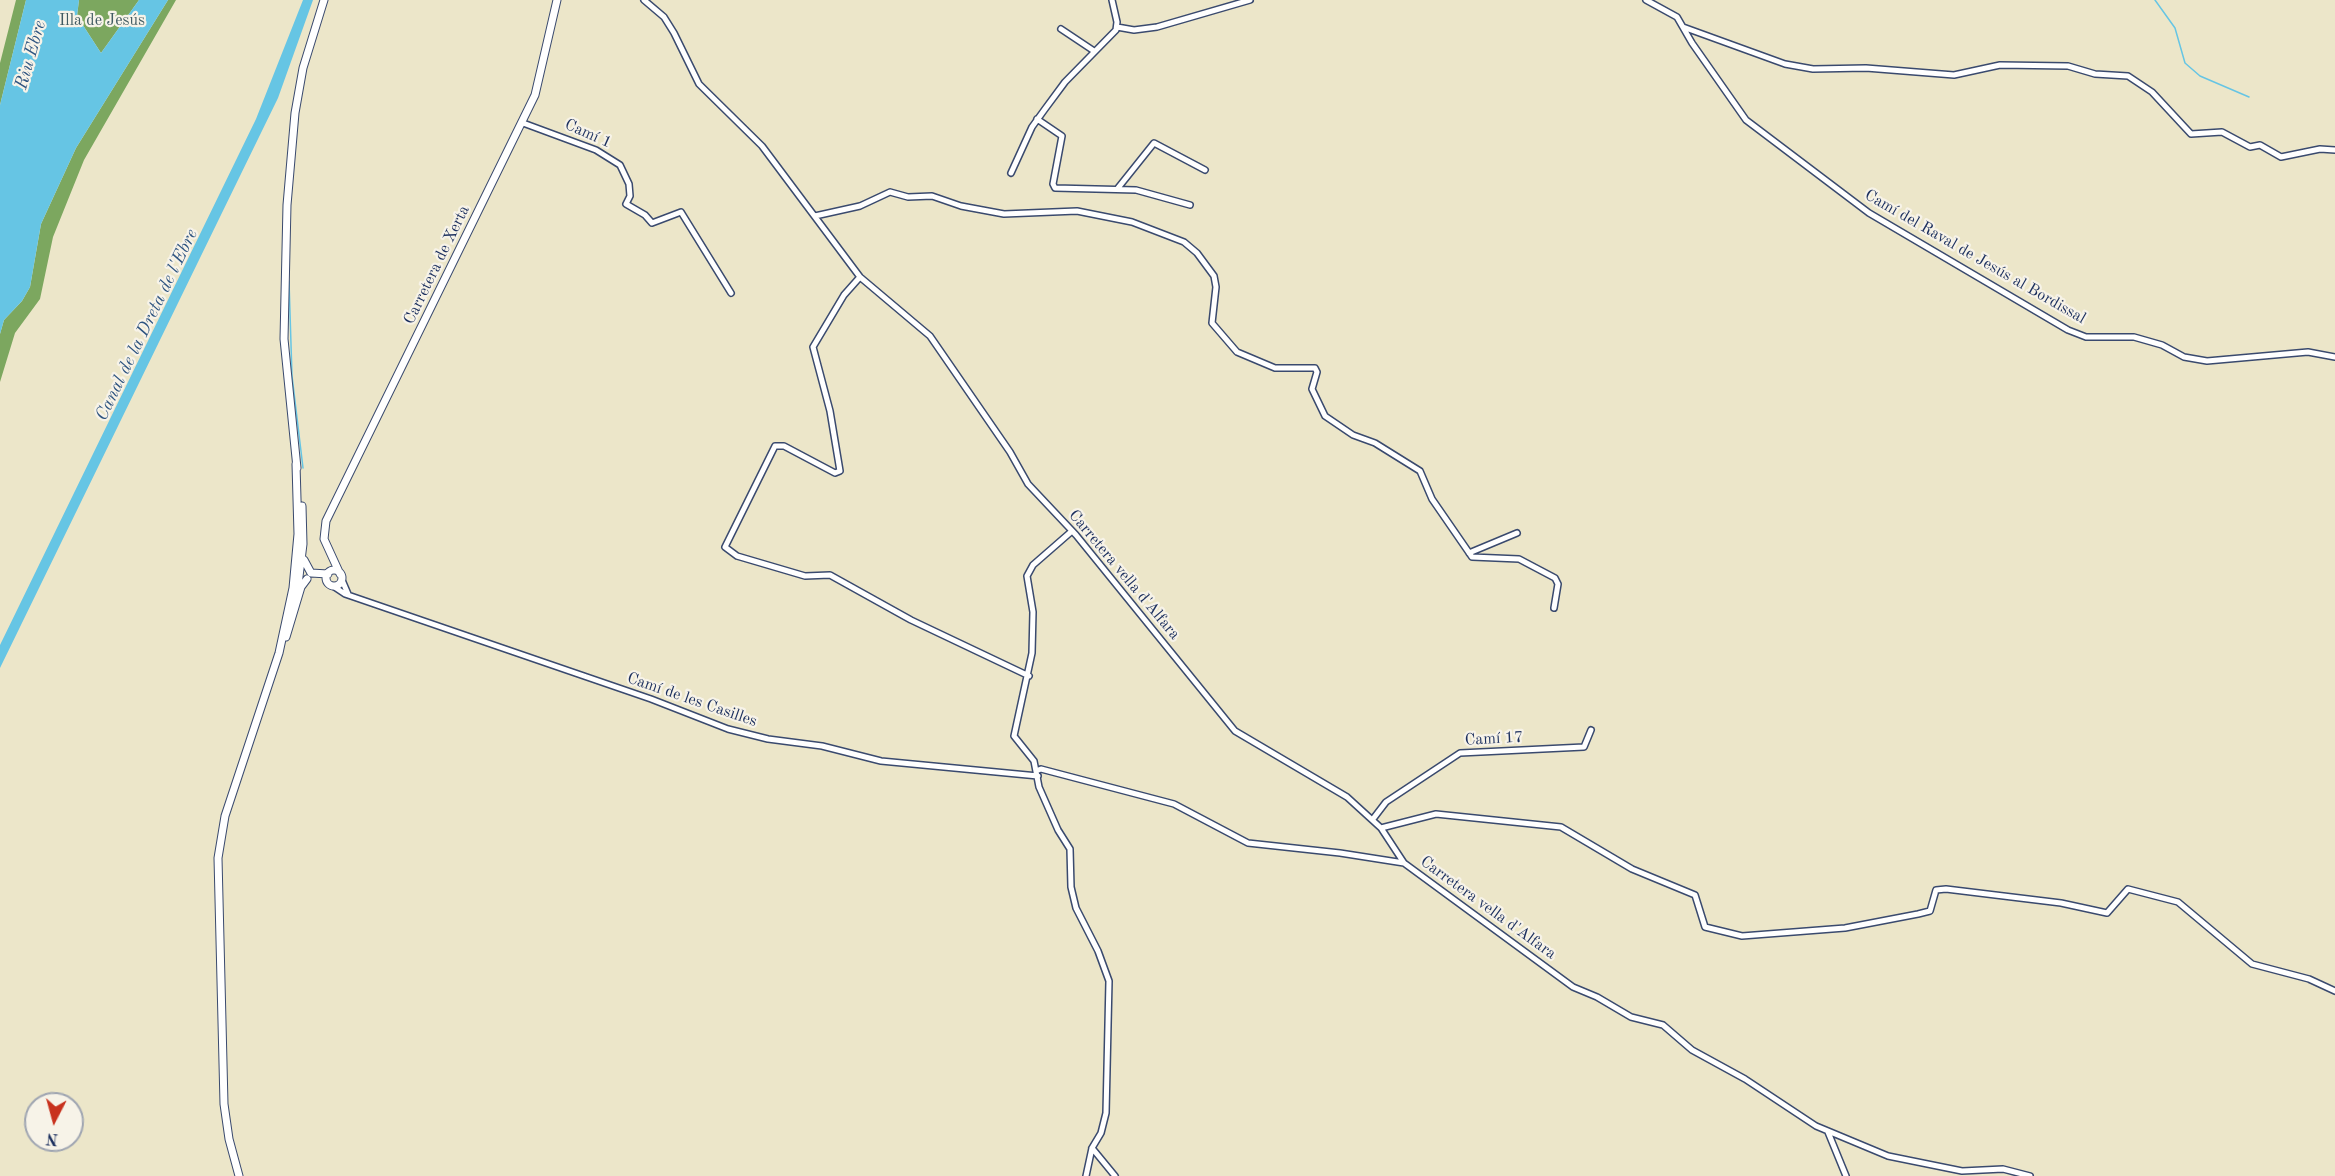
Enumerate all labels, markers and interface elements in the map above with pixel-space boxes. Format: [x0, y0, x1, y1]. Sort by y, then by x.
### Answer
park label: Illa de Jesús [59, 11, 145, 31]
water label: Riu Ebre [11, 18, 51, 92]
street label: Camí 1 [562, 115, 614, 153]
street label: Camí del Raval de Jesús al Bordissal [1861, 186, 2089, 328]
street label: Carretera de Xerta [400, 202, 474, 328]
water label: Canal de la Dreta de l'Ebre [91, 226, 203, 424]
street label: Carretera vella d'Alfara [1064, 506, 1184, 644]
street label: Camí de les Casilles [624, 669, 760, 731]
street label: Camí 17 [1464, 728, 1524, 750]
street label: Carretera vella d'Alfara [1416, 852, 1560, 964]
north arrow [24, 1092, 84, 1152]
text: N [45, 1129, 59, 1147]

